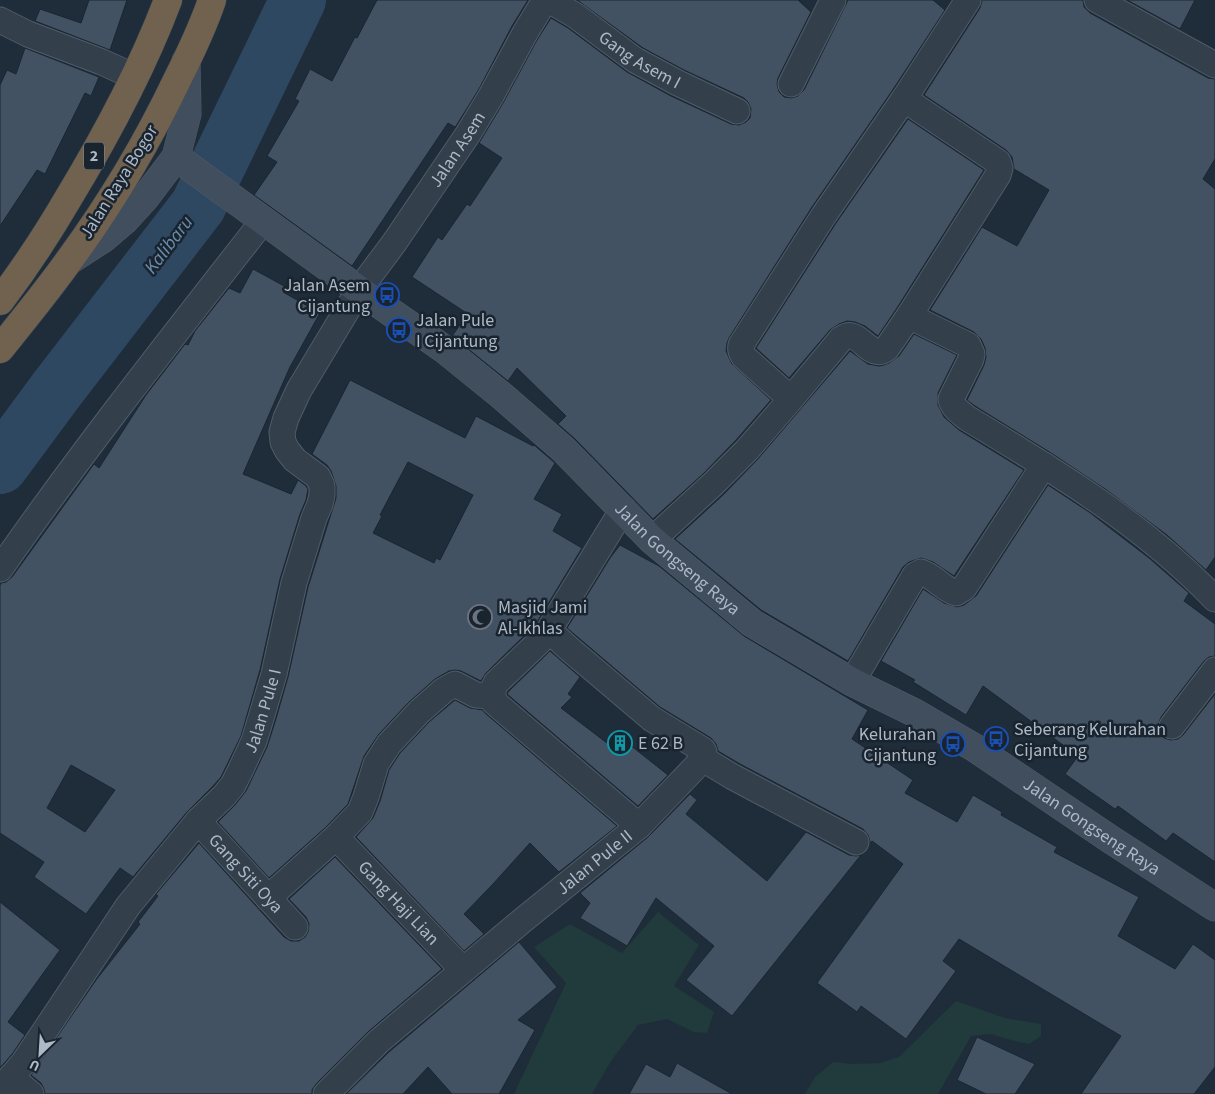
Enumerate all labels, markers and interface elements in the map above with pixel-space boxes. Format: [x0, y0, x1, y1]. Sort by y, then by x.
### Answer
street label: Gang Asem I [594, 25, 685, 95]
street label: Jalan Asem [423, 107, 491, 192]
street label: Jalan Raya Bogor [74, 120, 164, 244]
road number: 2 [84, 142, 104, 170]
water label: Kalibaru [138, 210, 200, 280]
place label: Jalan Asem Cijantung [284, 273, 370, 319]
bus stop icon: Jalan Asem Cijantung [374, 282, 400, 308]
place label: Jalan Pule I Cijantung [416, 308, 497, 354]
bus stop icon: Jalan Pule I Cijantung [386, 317, 412, 343]
street label: Jalan Gongseng Raya [609, 497, 746, 621]
place label: Masjid Jami Al-Ikhlas [498, 595, 587, 641]
mosque icon: Masjid Jami Al-Ikhlas [467, 604, 493, 630]
street label: Jalan Pule I [238, 667, 287, 757]
place label: Seberang Kelurahan Cijantung [1014, 717, 1166, 763]
place label: Kelurahan Cijantung [859, 722, 936, 768]
bus stop icon: Seberang Kelurahan Cijantung [983, 726, 1009, 752]
building icon: E 62 B [607, 730, 633, 756]
place label: E 62 B [638, 731, 683, 756]
bus stop icon: Kelurahan Cijantung [940, 731, 966, 757]
street label: Jalan Gongseng Raya [1018, 772, 1166, 881]
street label: Jalan Pule II [551, 824, 638, 901]
street label: Gang Siti Oya [203, 828, 289, 919]
street label: Gang Haji Lian [352, 855, 445, 951]
north arrow [15, 1029, 65, 1079]
text: U [26, 1054, 43, 1076]

